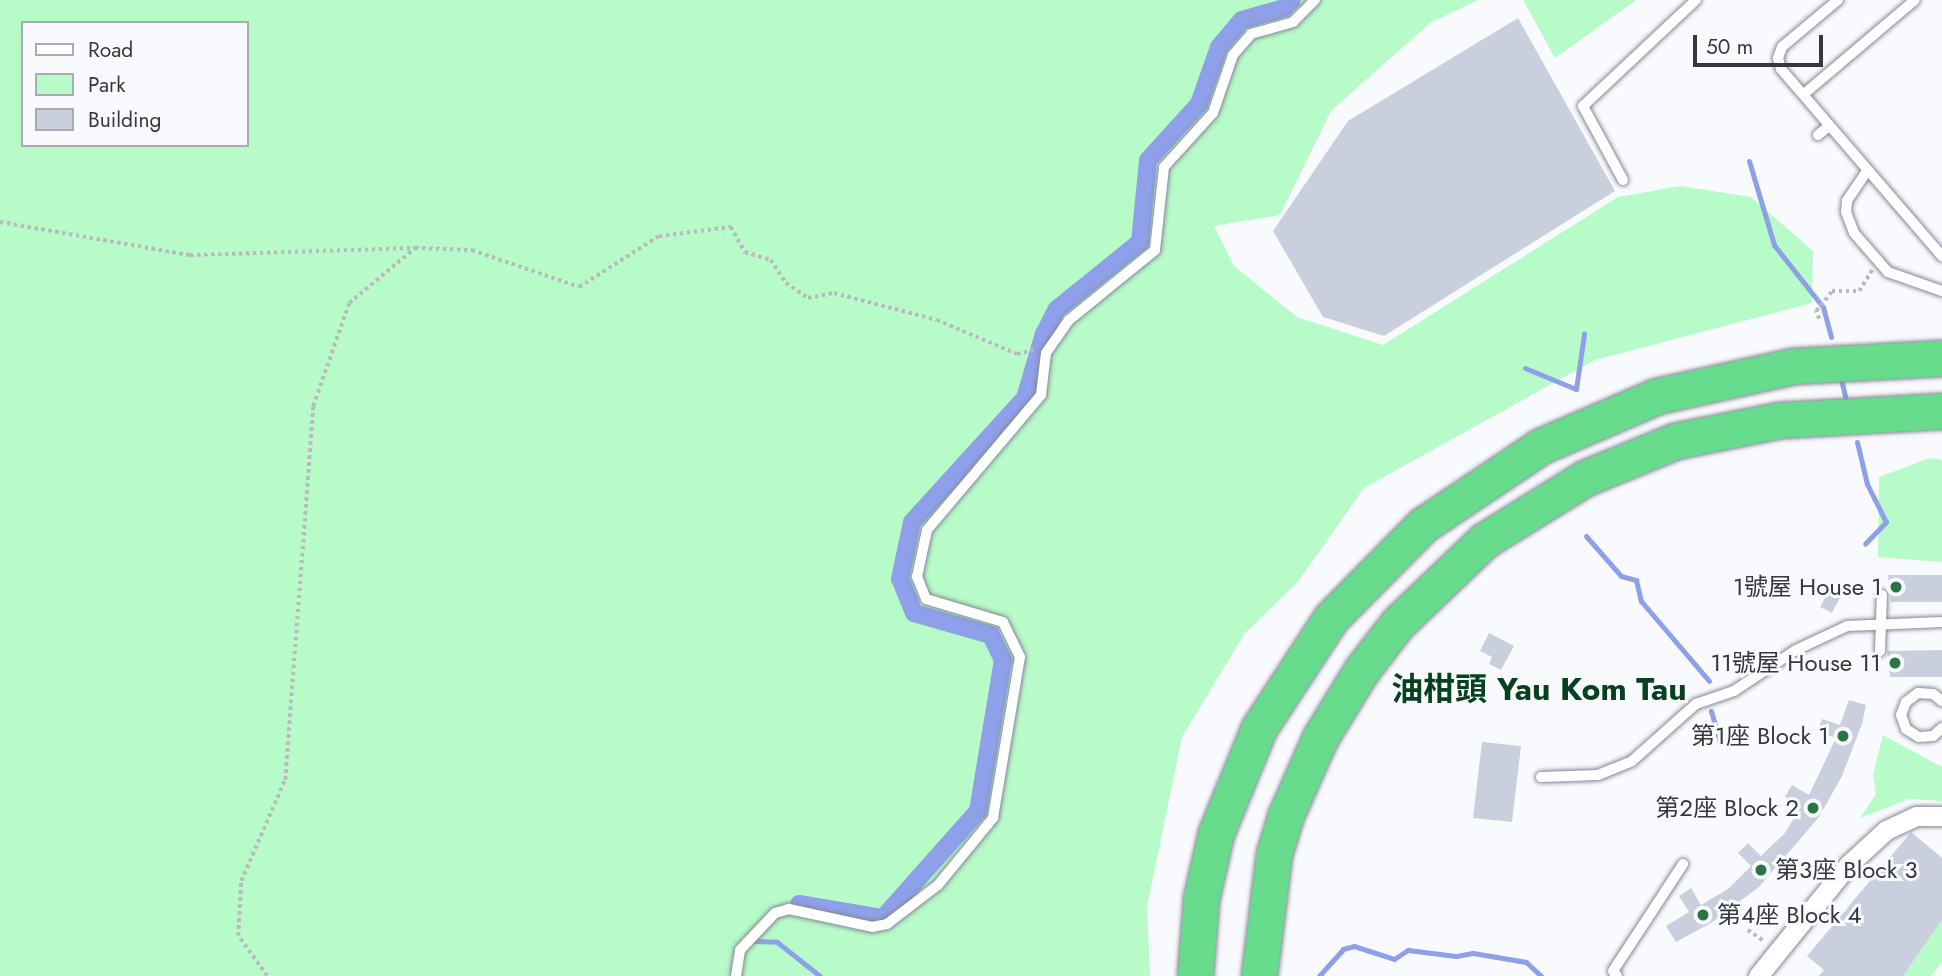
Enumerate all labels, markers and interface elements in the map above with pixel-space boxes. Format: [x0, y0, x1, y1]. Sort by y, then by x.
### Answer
legend [21, 21, 248, 147]
scale bar [1697, 21, 1826, 65]
text: 50 m [1706, 32, 1753, 62]
text: Road [88, 35, 133, 65]
text: Park [88, 70, 125, 100]
text: Building [88, 105, 161, 135]
place label: 1號屋 House 1 [1733, 573, 1882, 601]
marker: 1號屋 House 1 [1888, 579, 1904, 595]
place label: 11號屋 House 11 [1711, 649, 1881, 677]
marker: 11號屋 House 11 [1887, 655, 1903, 671]
district label: 油柑頭 Yau Kom Tau [1391, 670, 1687, 708]
place label: 第1座 Block 1 [1691, 722, 1829, 750]
marker: 第1座 Block 1 [1835, 728, 1851, 744]
place label: 第2座 Block 2 [1655, 794, 1799, 822]
marker: 第2座 Block 2 [1805, 800, 1821, 816]
place label: 第3座 Block 3 [1775, 856, 1918, 884]
marker: 第3座 Block 3 [1753, 862, 1769, 878]
place label: 第4座 Block 4 [1717, 901, 1861, 929]
marker: 第4座 Block 4 [1695, 907, 1711, 923]

